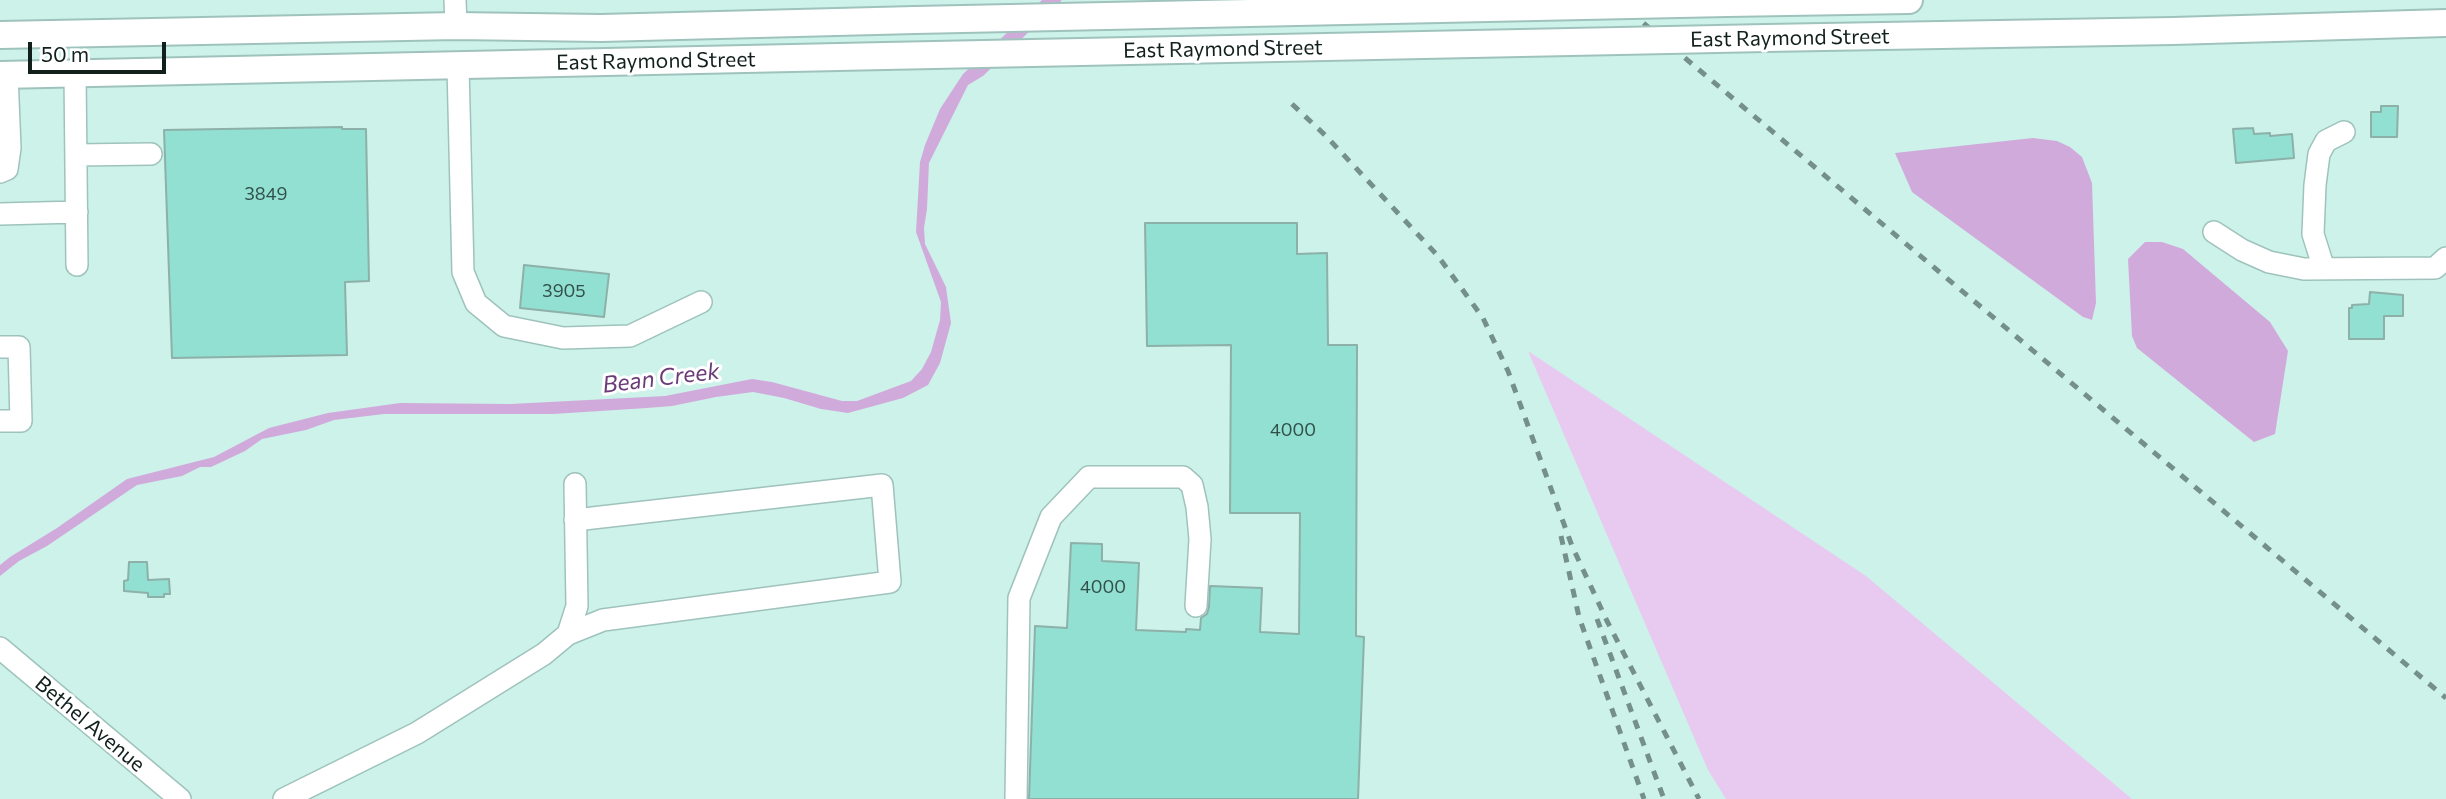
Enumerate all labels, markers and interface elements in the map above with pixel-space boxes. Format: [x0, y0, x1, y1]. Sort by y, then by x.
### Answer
street label: East Raymond Street [1690, 24, 1890, 52]
scale bar [32, 28, 170, 72]
street label: East Raymond Street [1123, 35, 1323, 63]
text: 50 m [41, 41, 89, 66]
street label: East Raymond Street [556, 47, 756, 75]
house number: 3849 [245, 183, 287, 205]
house number: 3905 [542, 280, 586, 302]
water label: Bean Creek [601, 357, 721, 399]
house number: 4000 [1270, 419, 1316, 441]
house number: 4000 [1080, 576, 1126, 598]
street label: Bethel Avenue [30, 671, 150, 777]

